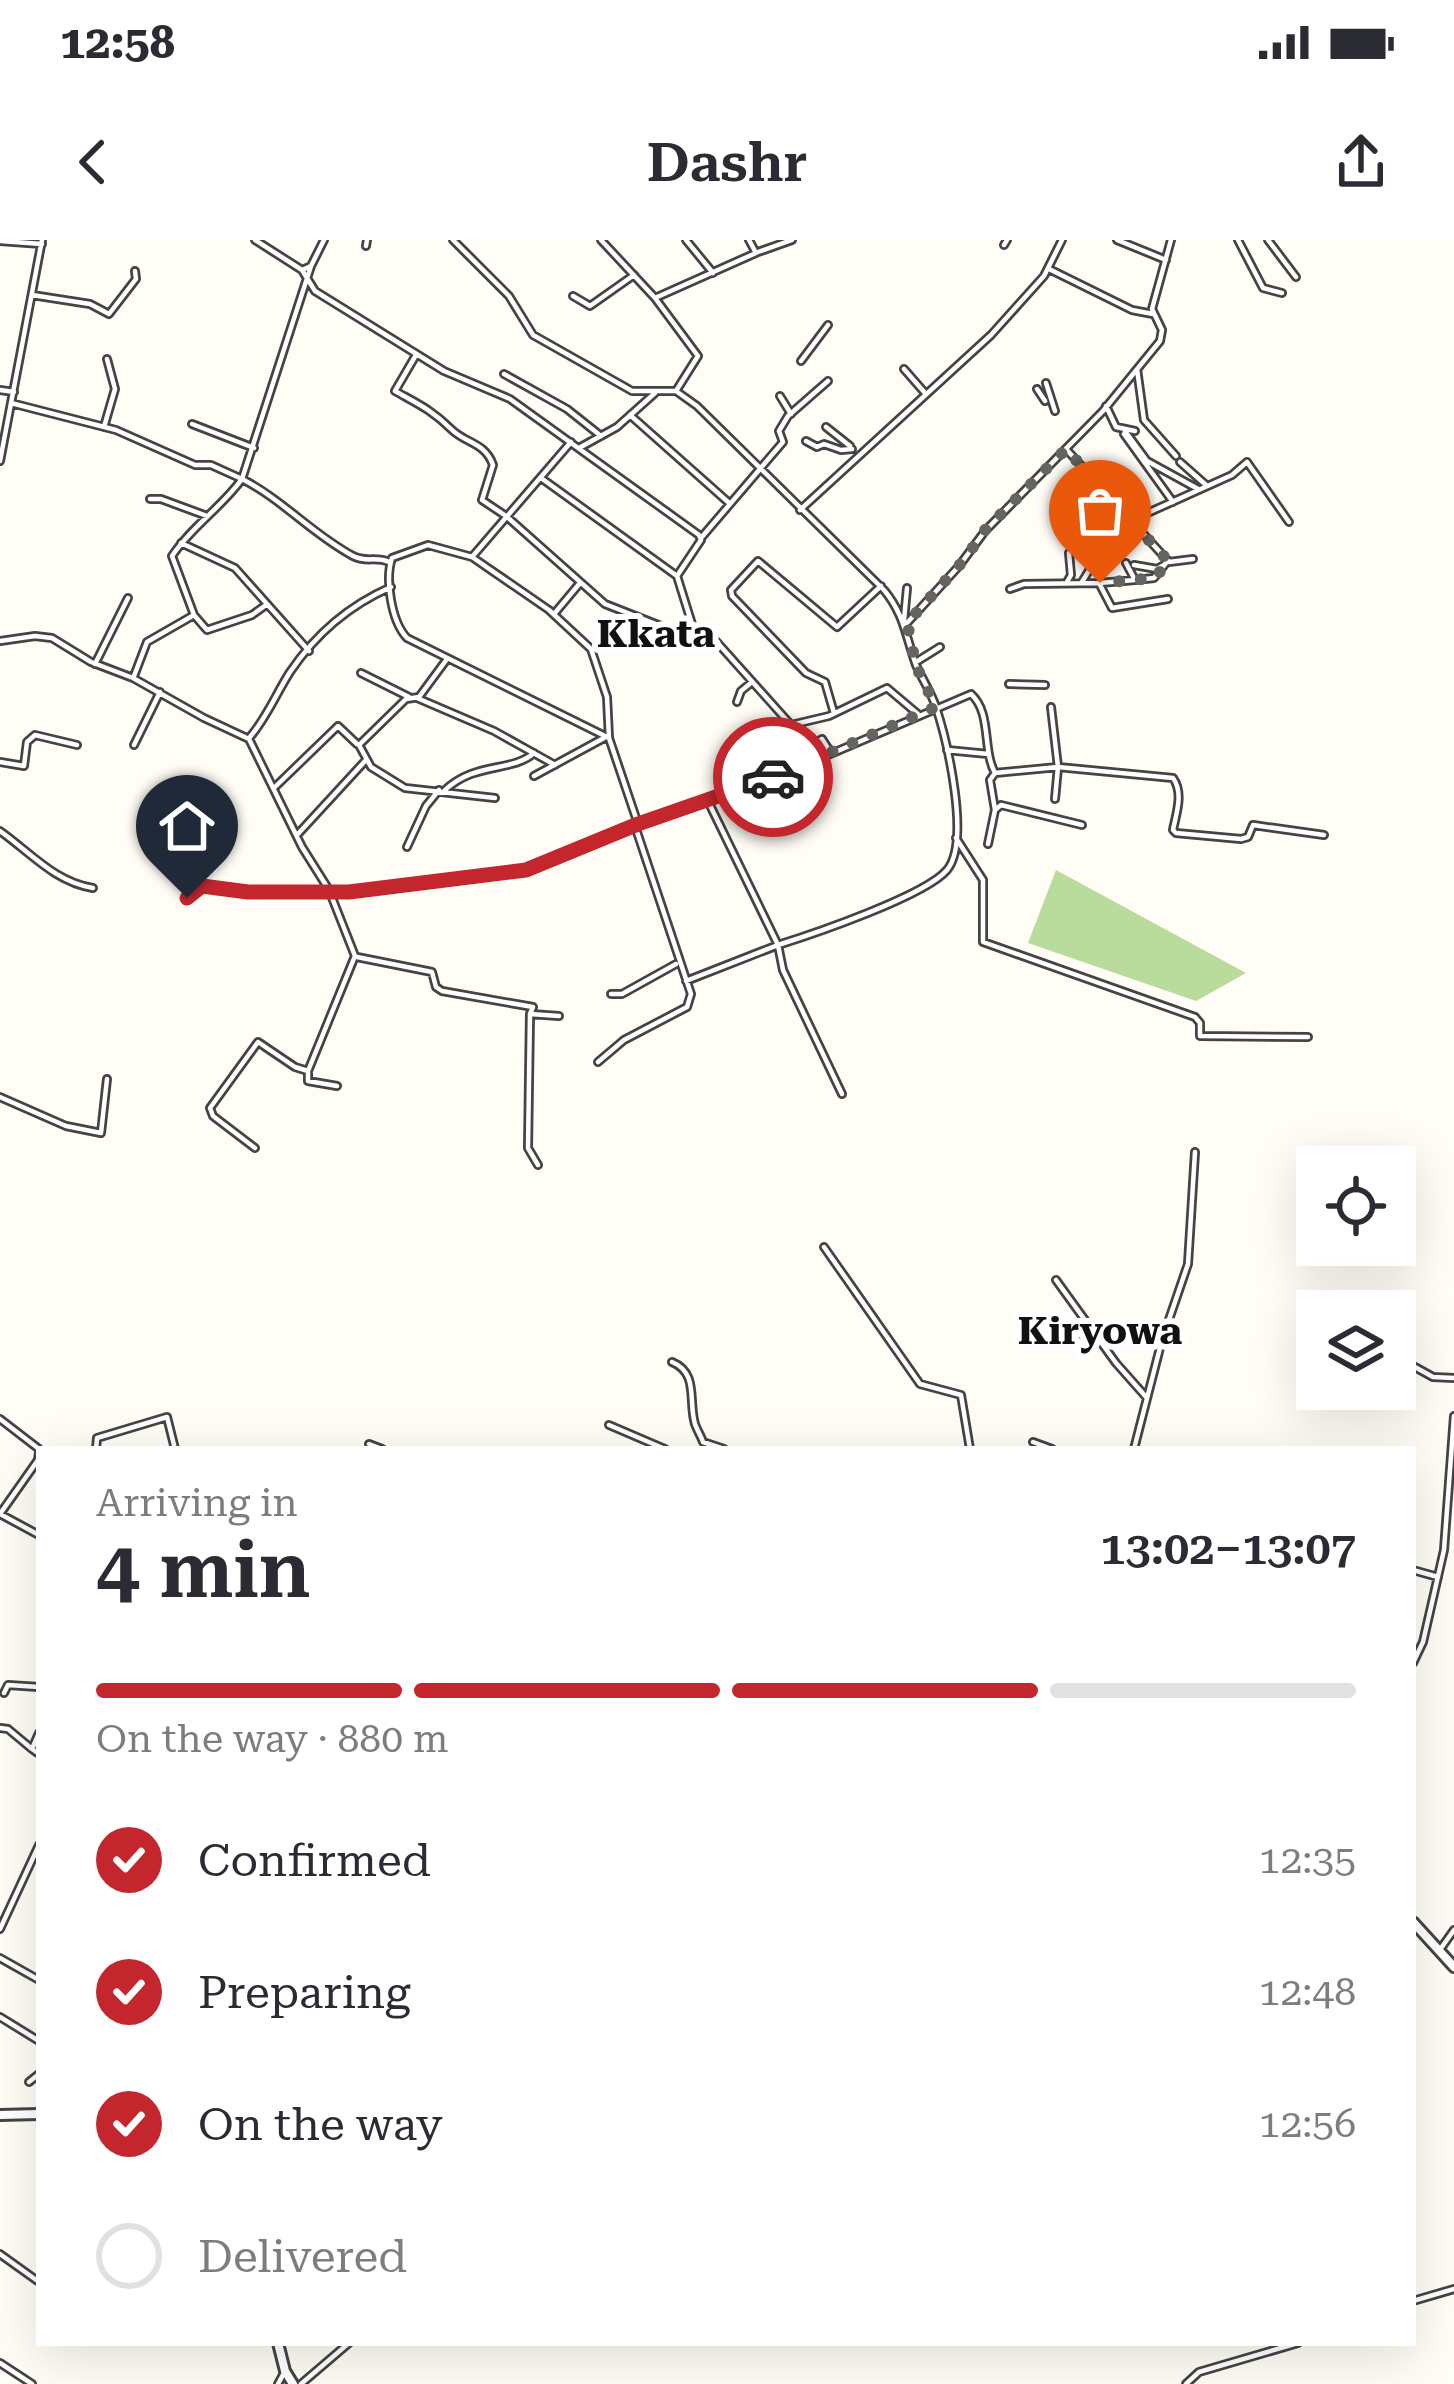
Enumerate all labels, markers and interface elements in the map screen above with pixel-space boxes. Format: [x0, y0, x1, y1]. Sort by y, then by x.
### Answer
text: 12:58 [60, 16, 175, 69]
icon: back [60, 129, 126, 195]
icon: share [1328, 129, 1394, 195]
text: Dashr [647, 131, 807, 194]
pin [1049, 460, 1151, 583]
icon: bag [1067, 478, 1133, 544]
district label: Kkata [597, 611, 715, 657]
courier [713, 717, 833, 837]
icon: car [740, 744, 806, 810]
pin [136, 775, 238, 898]
icon: home [154, 793, 220, 859]
map controls [1296, 1146, 1416, 1410]
button: locate [1296, 1146, 1416, 1266]
button: layers [1296, 1290, 1416, 1410]
district label: Kiryowa [1018, 1308, 1182, 1354]
text: Arriving in [96, 1480, 298, 1526]
text: 13:02–13:07 [1100, 1522, 1356, 1575]
text: 4 min [96, 1525, 311, 1616]
text: On the way · 880 m [96, 1716, 448, 1762]
icon: check [96, 1827, 162, 1893]
text: Confirmed [198, 1834, 431, 1887]
text: 12:35 [1259, 1837, 1356, 1883]
icon: check [96, 1959, 162, 2025]
text: Preparing [198, 1966, 411, 2019]
text: 12:48 [1259, 1969, 1356, 2015]
icon: check [96, 2091, 162, 2157]
text: On the way [198, 2098, 443, 2151]
text: 12:56 [1259, 2101, 1356, 2147]
text: Delivered [198, 2230, 407, 2283]

